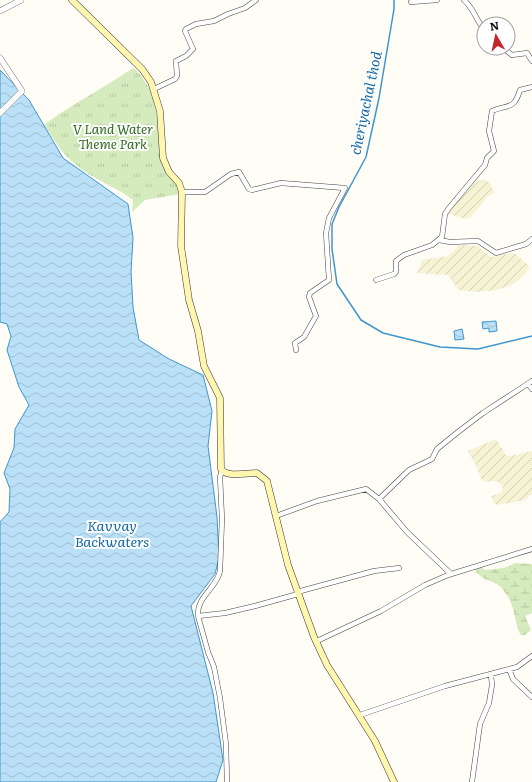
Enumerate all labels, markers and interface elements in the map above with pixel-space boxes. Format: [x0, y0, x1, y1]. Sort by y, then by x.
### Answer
north arrow [476, 16, 516, 56]
text: N [488, 17, 500, 34]
water label: cheriyachal thod [344, 49, 386, 156]
park label: V Land Water Theme Park [73, 119, 153, 153]
water label: Kavvay Backwaters [75, 515, 149, 551]

